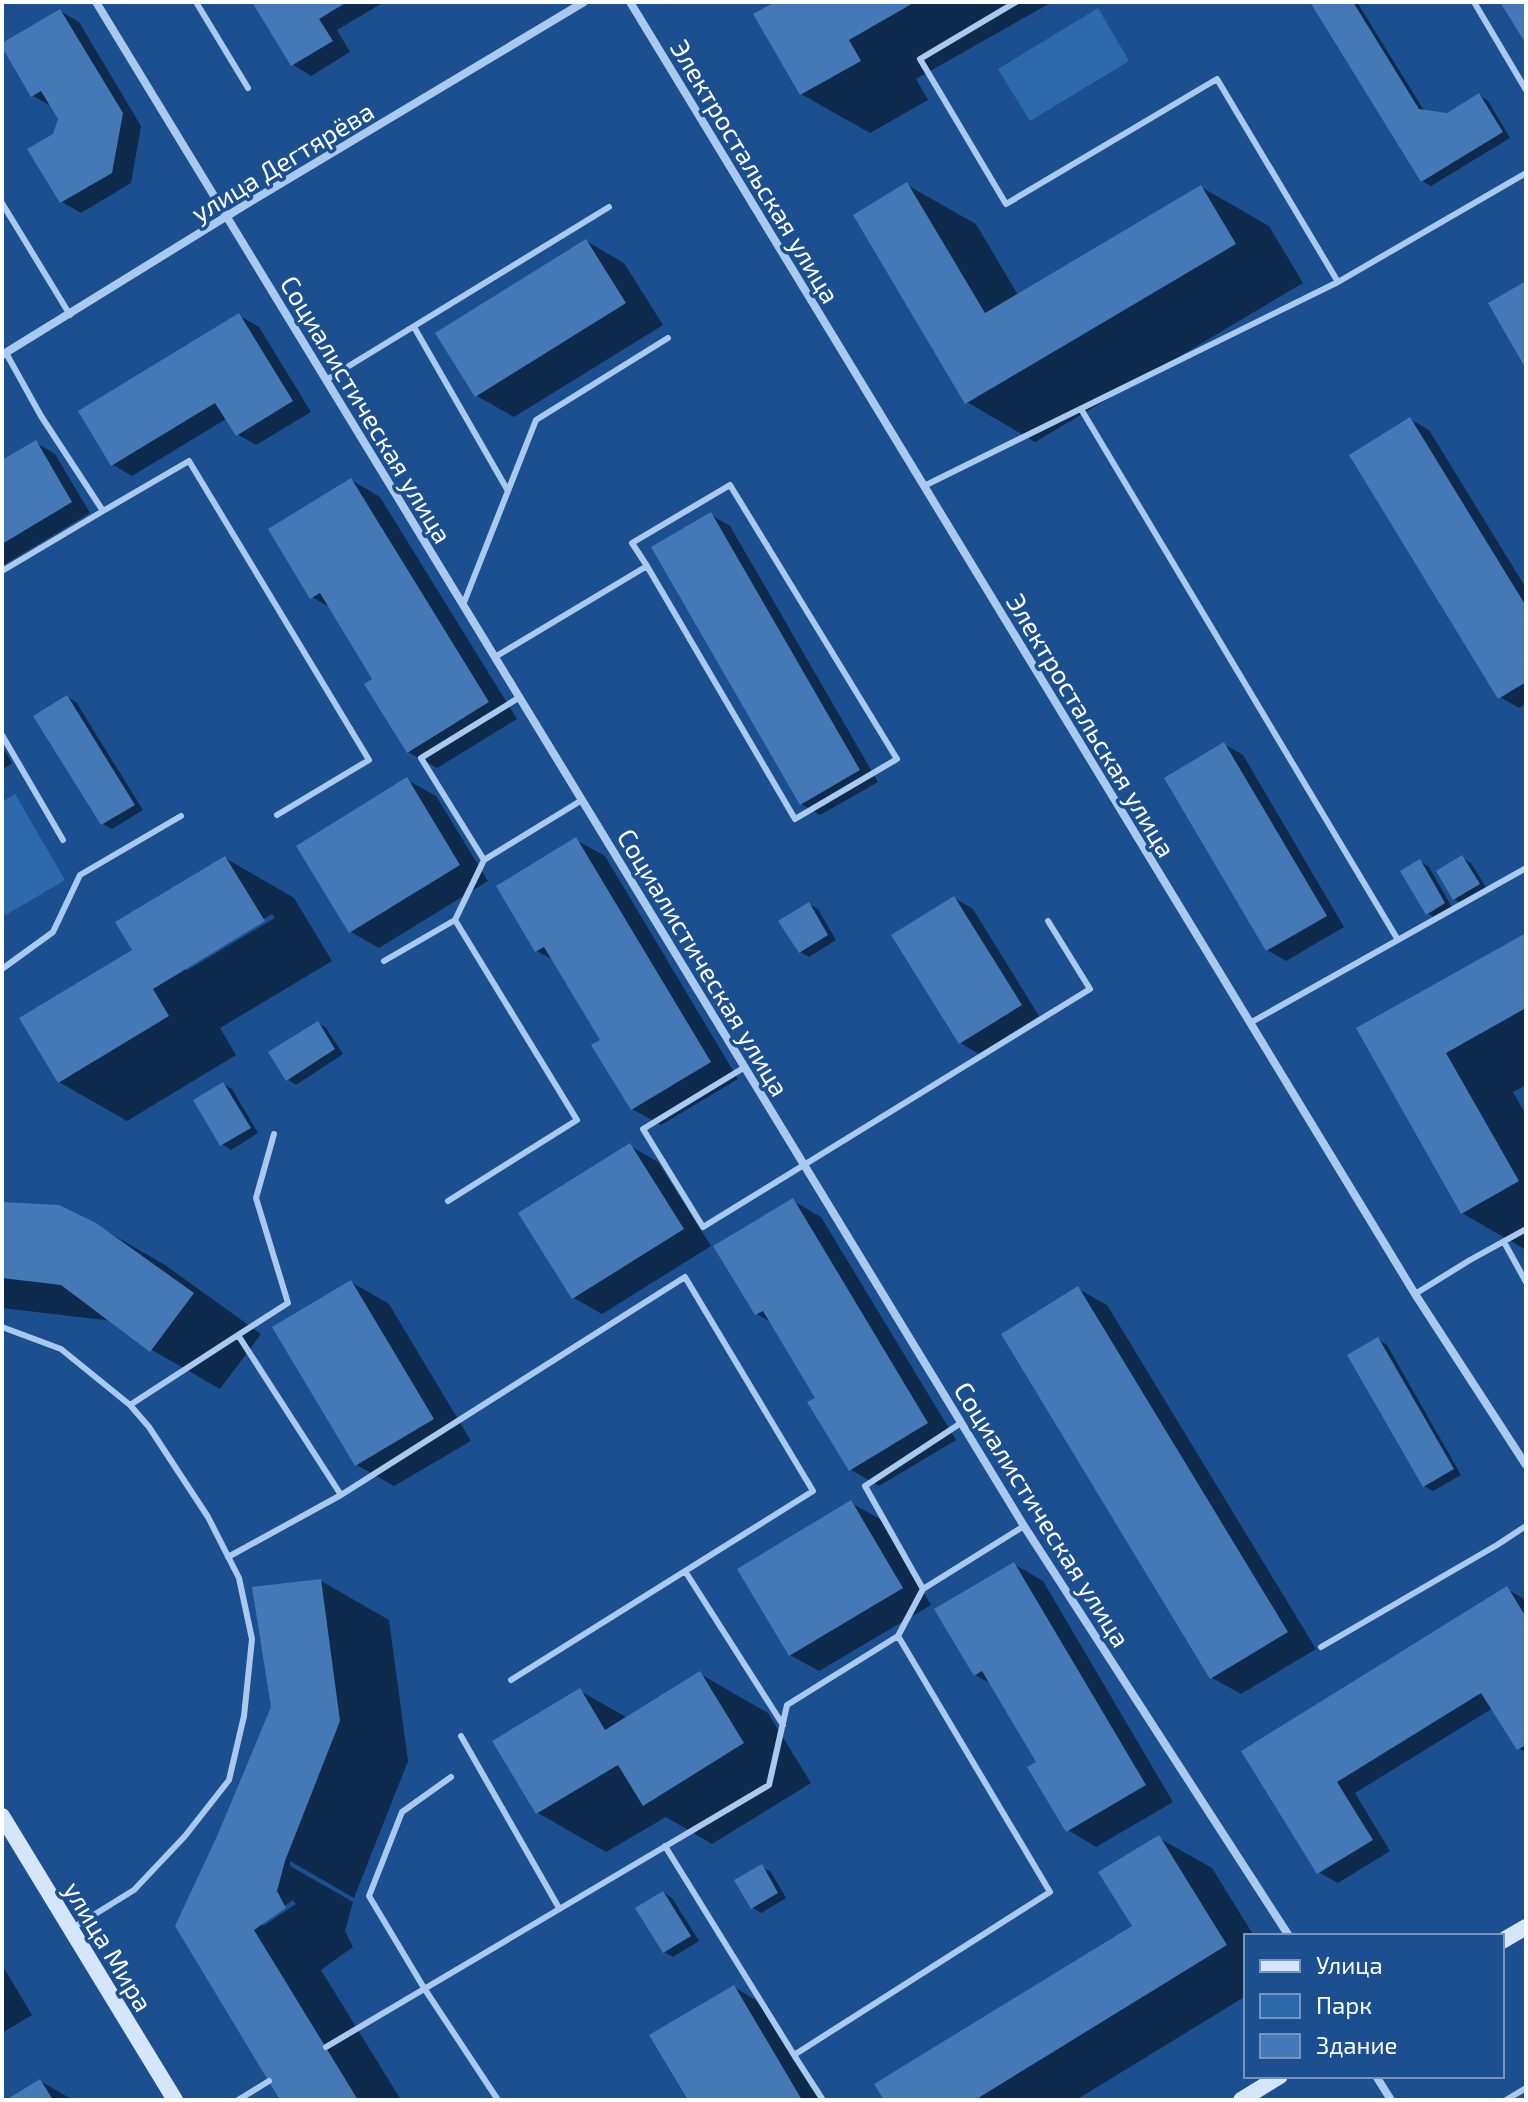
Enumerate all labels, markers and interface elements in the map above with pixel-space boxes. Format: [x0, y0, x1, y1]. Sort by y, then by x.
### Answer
street label: Электростальская улица [664, 34, 847, 309]
street label: улица Дегтярёва [185, 94, 379, 229]
street label: Социалистическая улица [274, 270, 459, 549]
street label: Электростальская улица [1000, 588, 1183, 863]
street label: Социалистическая улица [611, 823, 796, 1102]
street label: Социалистическая улица [948, 1376, 1137, 1653]
street label: улица Мира [57, 1875, 160, 2017]
legend [1244, 1934, 1504, 2078]
text: Улица [1316, 1950, 1383, 1979]
text: Парк [1316, 1990, 1372, 2019]
text: Здание [1316, 2030, 1398, 2059]

